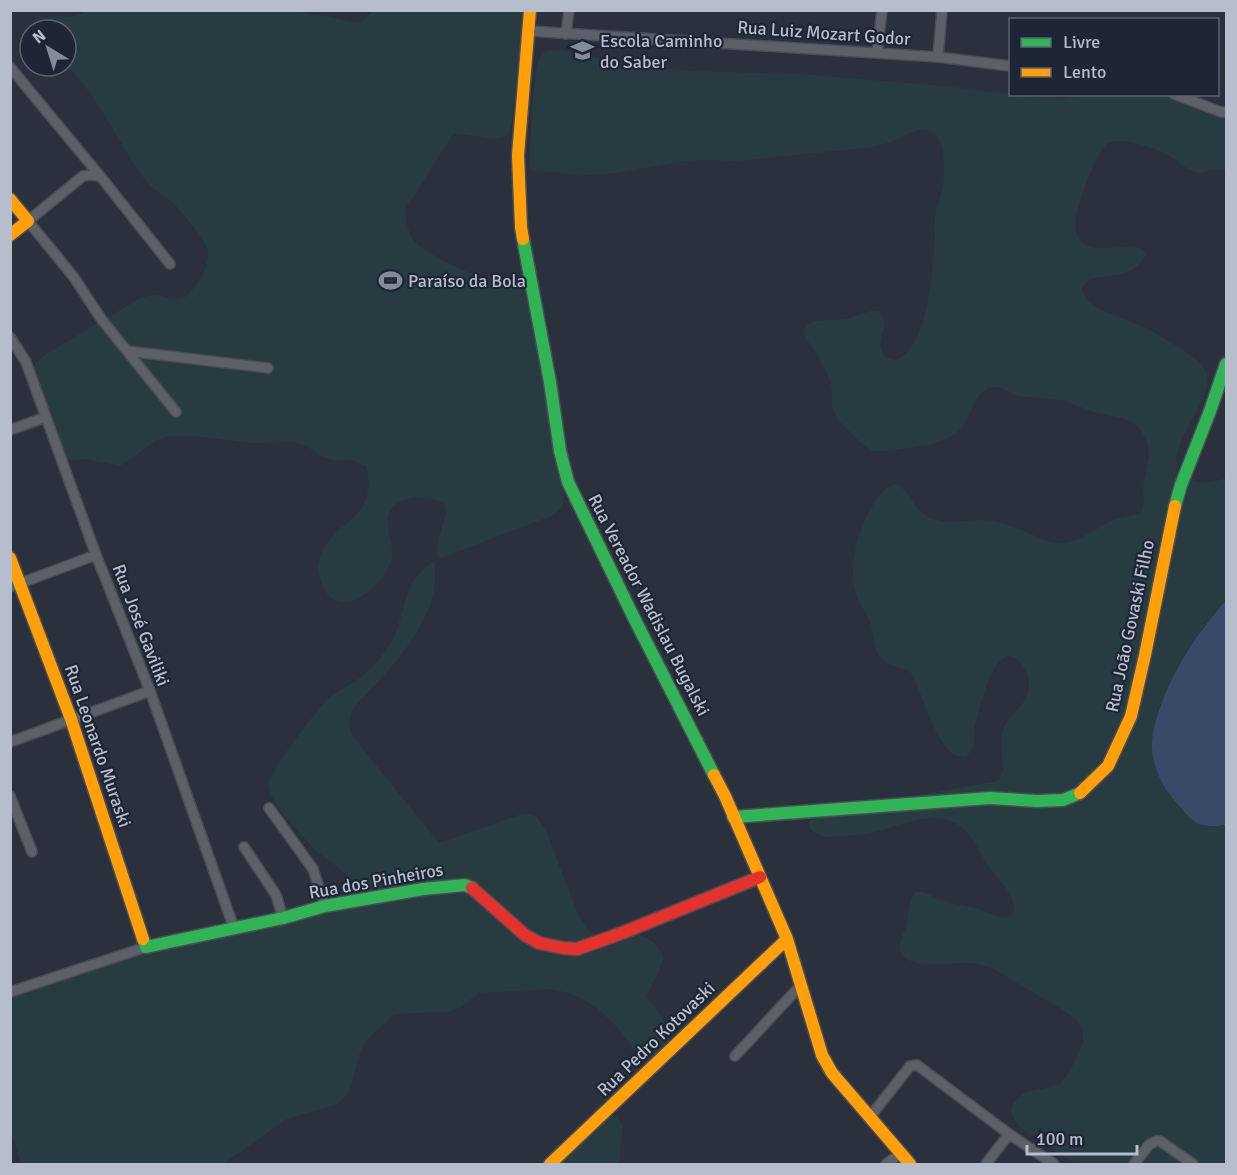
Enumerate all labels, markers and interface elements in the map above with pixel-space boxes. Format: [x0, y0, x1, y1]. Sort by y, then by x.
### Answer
street label: Rua Luiz Mozart Godor [737, 16, 912, 50]
north arrow [18, 18, 78, 78]
legend [1009, 18, 1219, 96]
text: N [29, 26, 50, 48]
place label: Escola Caminho do Saber [600, 30, 722, 73]
text: Livre [1063, 31, 1100, 53]
school or university icon: Escola Caminho do Saber [569, 38, 595, 64]
text: Lento [1063, 61, 1106, 83]
sports icon: Paraíso da Bola [377, 268, 403, 294]
place label: Paraíso da Bola [408, 270, 526, 292]
street label: Rua Vereador Wadislau Bugalski [583, 490, 715, 720]
street label: Rua João Govaski Filho [1101, 538, 1159, 714]
street label: Rua José Gaviliki [108, 561, 174, 689]
street label: Rua Leonardo Muraski [60, 662, 136, 830]
street label: Rua dos Pinheiros [307, 858, 445, 904]
street label: Rua Pedro Kotovaski [593, 977, 719, 1101]
scale bar [1027, 1118, 1136, 1156]
text: 100 m [1036, 1128, 1083, 1150]

